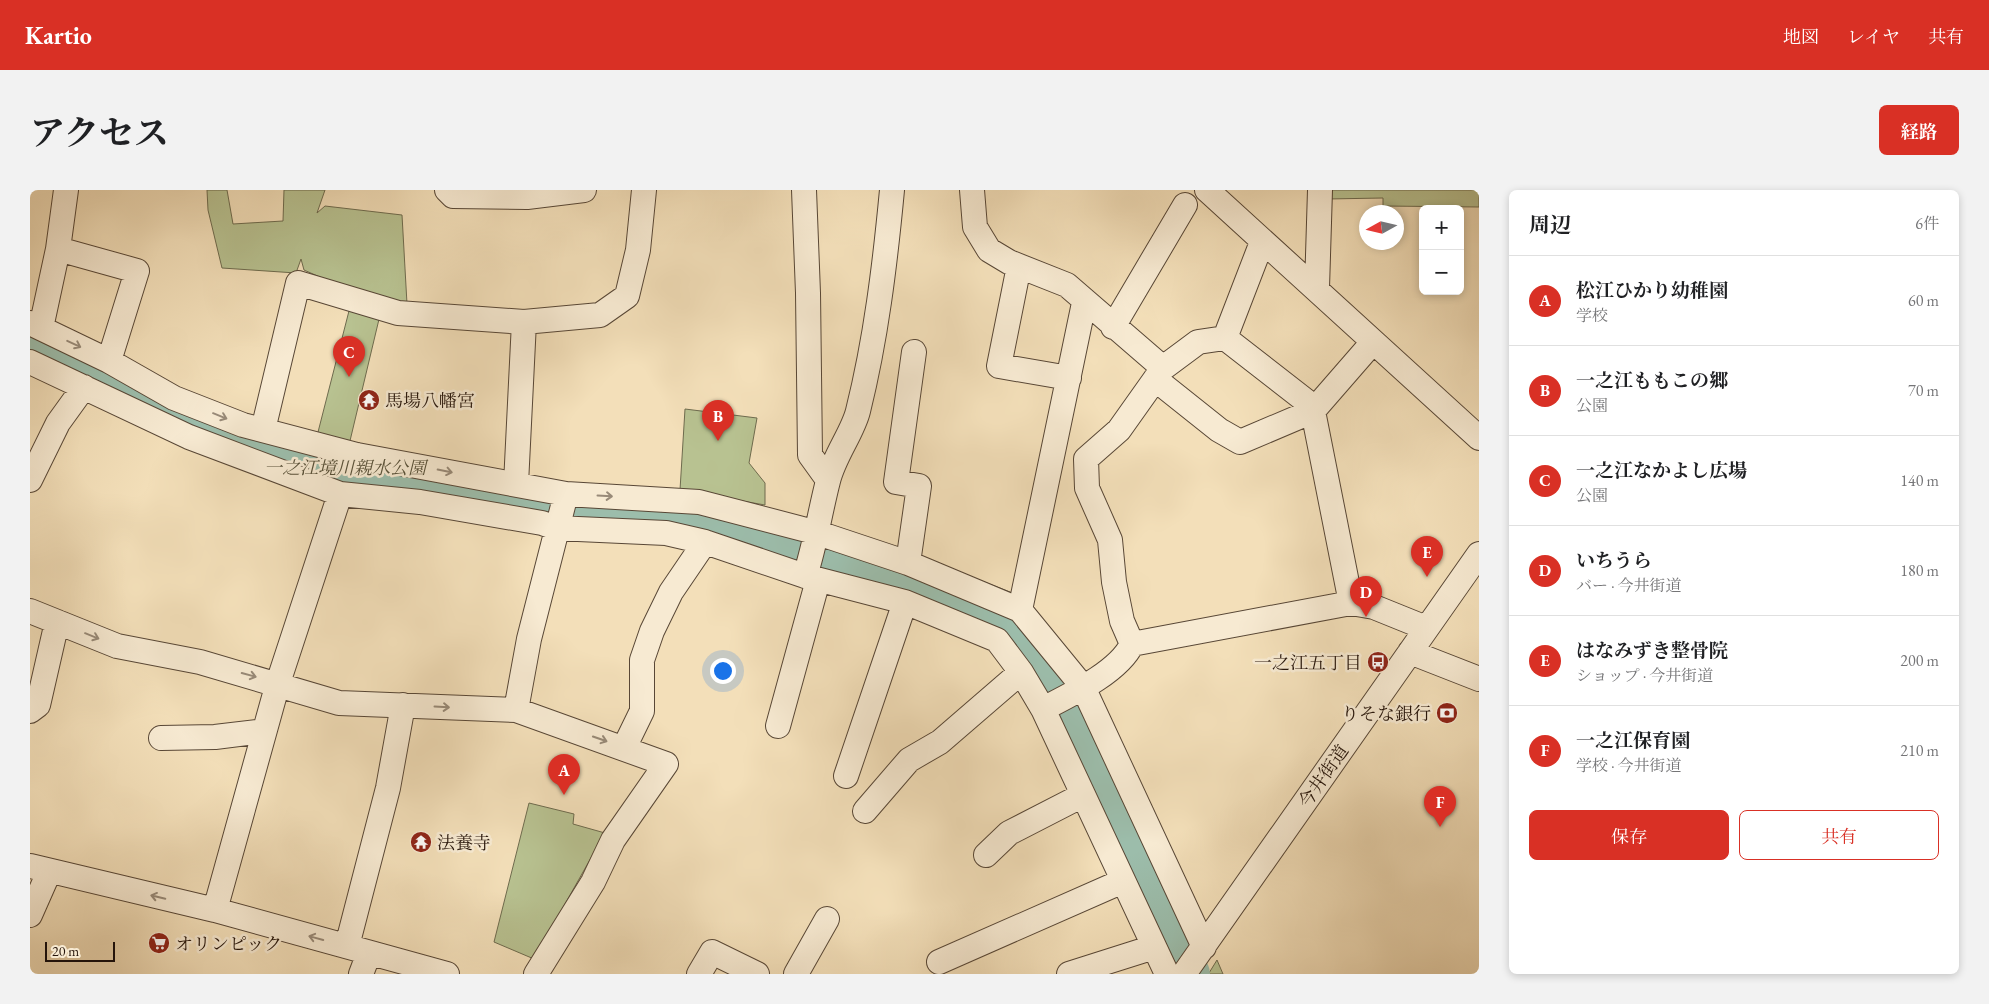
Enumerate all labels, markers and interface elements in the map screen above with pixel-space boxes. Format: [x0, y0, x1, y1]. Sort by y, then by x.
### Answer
text: Kartio [25, 20, 92, 51]
text: 地図 [1783, 25, 1819, 48]
text: レイヤ [1847, 25, 1900, 48]
text: 共有 [1928, 25, 1964, 48]
button: 経路 [1879, 105, 1959, 155]
text: アクセス [30, 110, 169, 155]
north arrow [1359, 205, 1404, 250]
map controls [1419, 205, 1464, 295]
button: + [1419, 205, 1464, 250]
text: 周辺 [1529, 211, 1571, 238]
text: 6件 [1915, 213, 1939, 234]
button: − [1419, 250, 1464, 295]
text: 松江ひかり幼稚園 [1576, 278, 1728, 303]
text: A [1539, 290, 1551, 311]
text: 60 m [1908, 290, 1939, 311]
text: 学校 [1576, 305, 1608, 326]
pin: C [333, 336, 365, 377]
one-way arrow [66, 340, 81, 349]
text: 一之江ももこの郷 [1576, 368, 1728, 393]
text: B [1540, 380, 1550, 401]
text: 70 m [1908, 380, 1939, 401]
temple icon: 馬場八幡宮 [357, 388, 381, 412]
place label: 馬場八幡宮 [385, 389, 475, 412]
text: 公園 [1576, 395, 1608, 416]
pin: B [702, 400, 734, 441]
one-way arrow [212, 412, 227, 421]
park label: 一之江境川親水公園 [264, 456, 429, 479]
text: 一之江なかよし広場 [1576, 458, 1747, 483]
one-way arrow [437, 467, 453, 477]
text: C [1539, 470, 1551, 491]
text: 140 m [1900, 470, 1939, 491]
text: 公園 [1576, 485, 1608, 506]
one-way arrow [597, 492, 613, 501]
pin: E [1411, 536, 1443, 577]
text: いちうら [1576, 548, 1652, 573]
text: D [1539, 560, 1551, 581]
text: 180 m [1900, 560, 1939, 581]
text: バー · 今井街道 [1576, 575, 1682, 596]
pin: D [1350, 576, 1382, 617]
one-way arrow [84, 631, 99, 641]
text: はなみずき整骨院 [1576, 638, 1728, 663]
bus stop icon: 一之江五丁目 [1366, 650, 1390, 674]
text: E [1540, 650, 1550, 671]
text: 200 m [1900, 650, 1939, 671]
place label: 一之江五丁目 [1254, 651, 1362, 674]
your location [710, 658, 736, 684]
text: ショップ · 今井街道 [1576, 665, 1713, 686]
one-way arrow [240, 671, 256, 681]
bank icon: りそな銀行 [1435, 701, 1459, 725]
one-way arrow [434, 702, 450, 711]
place label: りそな銀行 [1341, 702, 1431, 725]
text: 一之江保育園 [1576, 728, 1690, 753]
one-way arrow [591, 735, 607, 745]
street label: 今井街道 [1293, 740, 1353, 812]
text: F [1541, 740, 1549, 761]
text: 210 m [1900, 740, 1939, 761]
pin: A [548, 754, 580, 795]
text: 学校 · 今井街道 [1576, 755, 1682, 776]
pin: F [1424, 786, 1456, 827]
button: 保存 [1529, 810, 1729, 860]
button: 共有 [1739, 810, 1939, 860]
temple icon: 法養寺 [409, 830, 433, 854]
place label: 法養寺 [437, 831, 491, 854]
one-way arrow [151, 892, 167, 901]
supermarket icon: オリンピック [147, 931, 171, 955]
place label: オリンピック [175, 932, 282, 955]
one-way arrow [308, 933, 324, 942]
scale bar [45, 939, 115, 962]
text: 20 m [52, 942, 79, 960]

